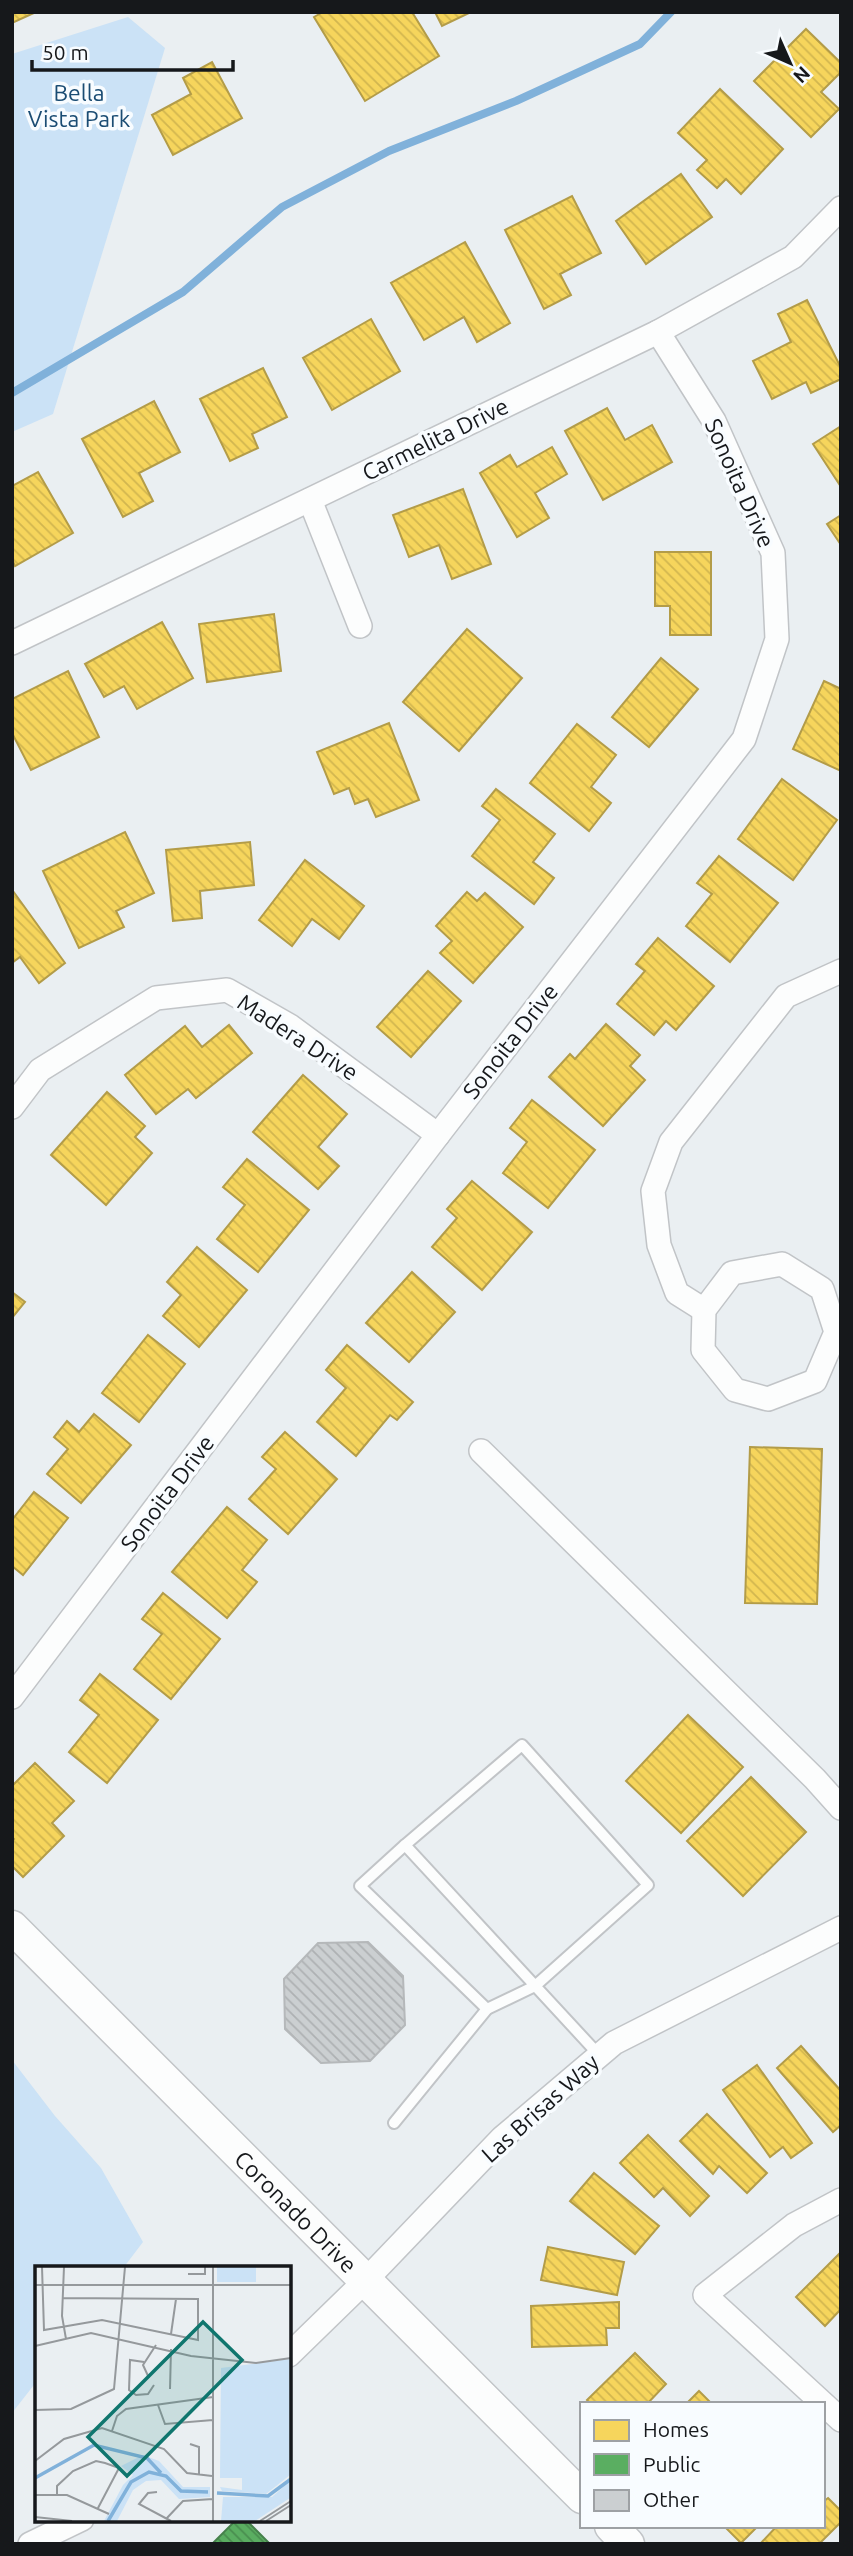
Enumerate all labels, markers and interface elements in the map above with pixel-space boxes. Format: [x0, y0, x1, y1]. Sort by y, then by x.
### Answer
scale bar [32, 28, 233, 72]
north arrow [755, 28, 825, 98]
text: 50 m [42, 40, 89, 64]
text: N [789, 62, 815, 88]
park label: Bella Vista Park [28, 80, 131, 131]
street label: Carmelita Drive [358, 393, 512, 485]
street label: Sonoita Drive [700, 415, 780, 551]
street label: Sonoita Drive [458, 979, 562, 1103]
street label: Madera Drive [233, 989, 363, 1085]
street label: Sonoita Drive [115, 1430, 219, 1556]
street label: Las Brisas Way [476, 2049, 604, 2167]
street label: Coronado Drive [230, 2145, 362, 2277]
inset map [35, 2266, 290, 2521]
legend [580, 2402, 825, 2528]
text: Homes [643, 2417, 709, 2441]
text: Public [643, 2452, 700, 2476]
text: Other [643, 2487, 699, 2511]

